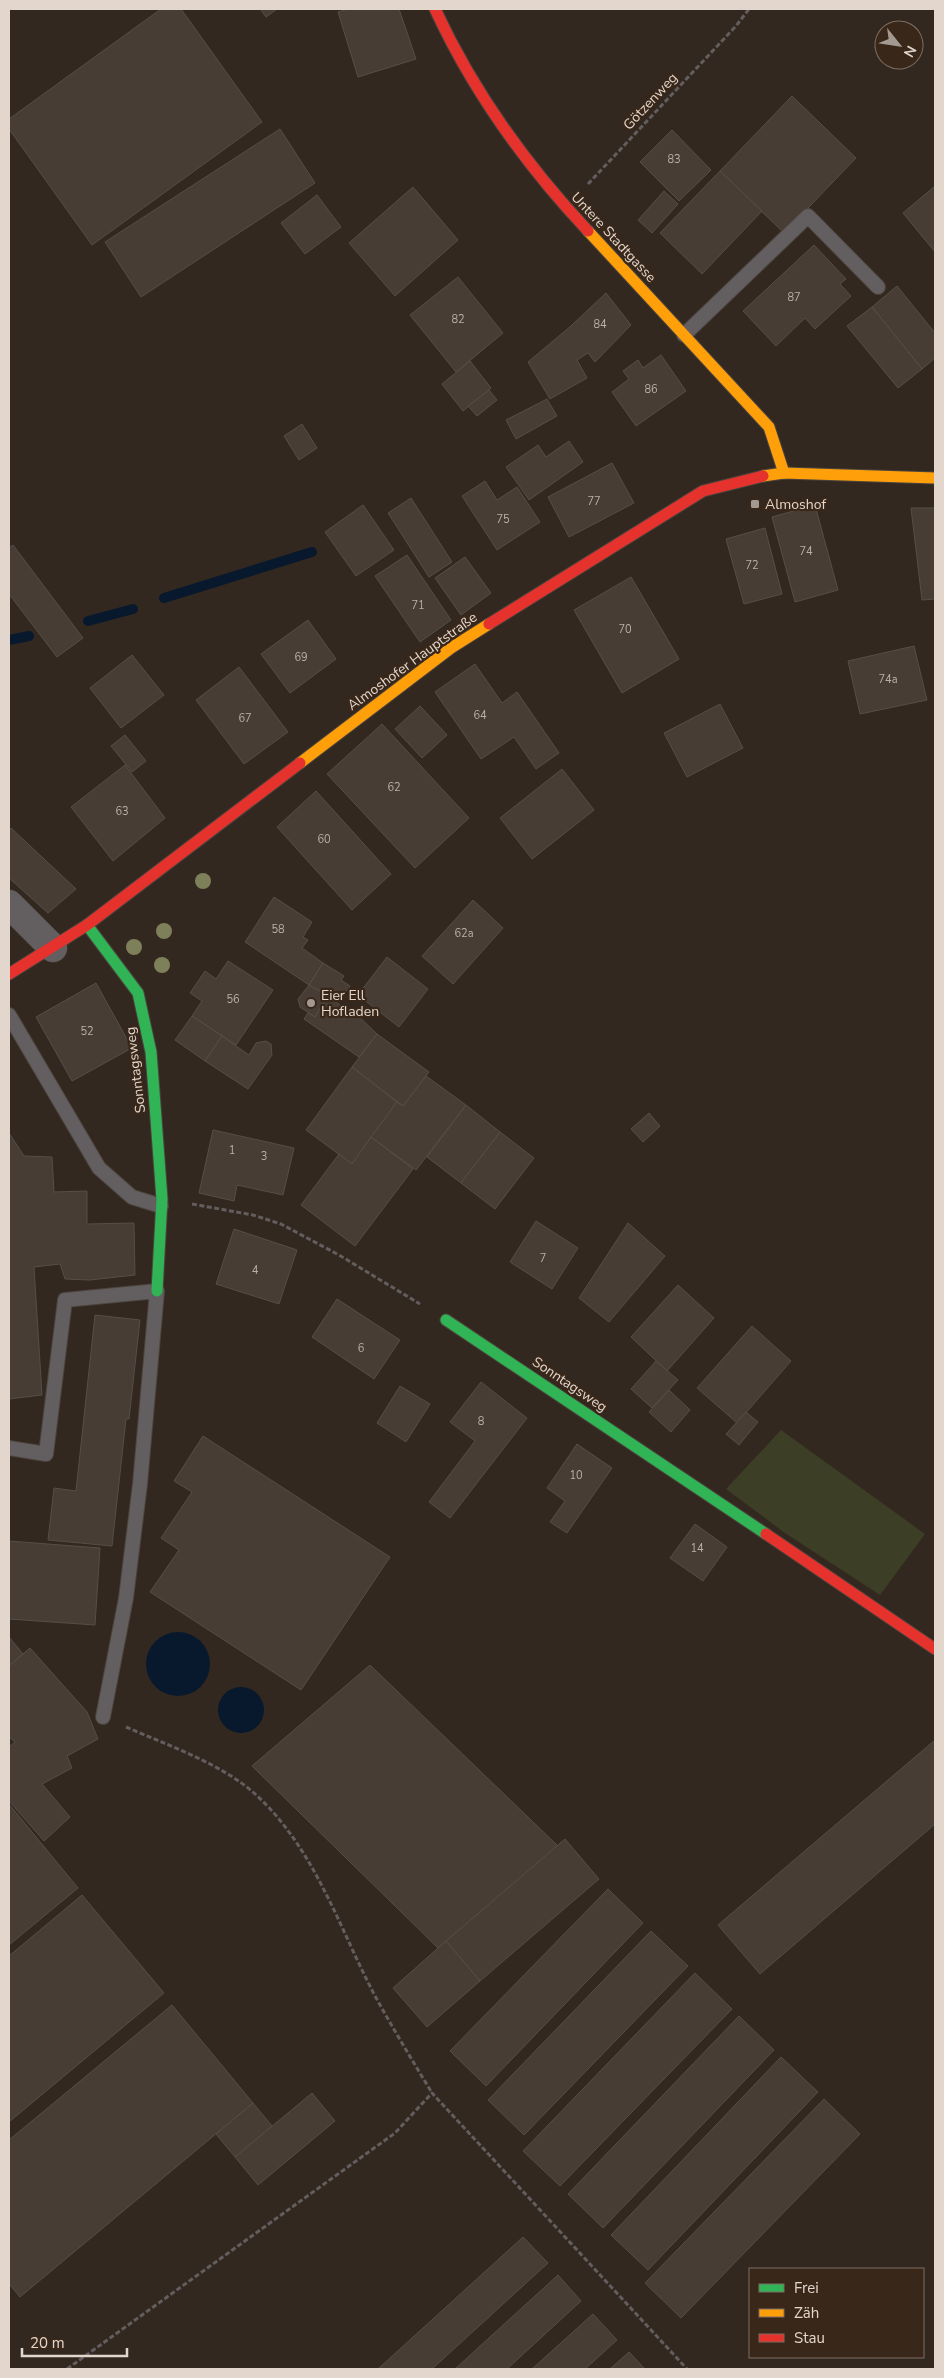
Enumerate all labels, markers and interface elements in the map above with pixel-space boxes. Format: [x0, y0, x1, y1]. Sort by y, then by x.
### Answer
north arrow [874, 20, 924, 70]
text: N [899, 42, 921, 61]
street label: Götzenweg [619, 69, 682, 134]
house number: 83 [667, 152, 681, 167]
street label: Untere Stadtgasse [567, 188, 660, 287]
house number: 87 [787, 290, 801, 305]
house number: 82 [451, 312, 465, 327]
house number: 84 [593, 317, 607, 332]
house number: 86 [644, 382, 658, 397]
house number: 77 [587, 494, 601, 509]
place label: Almoshof [765, 495, 827, 514]
marker: Almoshof [749, 498, 761, 510]
house number: 75 [496, 512, 510, 527]
house number: 74 [799, 544, 813, 559]
house number: 72 [745, 558, 759, 573]
house number: 71 [411, 598, 425, 613]
street label: Almoshofer Hauptstraße [344, 608, 481, 715]
house number: 70 [618, 622, 632, 637]
house number: 69 [294, 650, 308, 665]
house number: 74a [878, 672, 898, 687]
house number: 64 [473, 708, 487, 723]
house number: 67 [238, 711, 252, 726]
house number: 62 [387, 780, 401, 795]
house number: 63 [115, 804, 129, 819]
house number: 60 [317, 832, 331, 847]
house number: 58 [271, 922, 285, 937]
house number: 62a [454, 926, 474, 941]
place label: Eier Ell Hofladen [321, 986, 379, 1021]
house number: 56 [226, 992, 240, 1007]
marker: Eier Ell Hofladen [305, 997, 317, 1009]
house number: 52 [80, 1024, 94, 1039]
street label: Sonntagsweg [121, 1026, 150, 1114]
house number: 1 [229, 1143, 235, 1158]
house number: 3 [261, 1149, 267, 1164]
house number: 7 [540, 1251, 546, 1266]
house number: 4 [252, 1263, 259, 1278]
house number: 6 [358, 1341, 365, 1356]
street label: Sonntagsweg [528, 1352, 611, 1417]
house number: 8 [478, 1414, 485, 1429]
house number: 10 [569, 1468, 583, 1483]
house number: 14 [690, 1541, 704, 1556]
legend [749, 2268, 924, 2358]
text: Frei [794, 2278, 819, 2298]
text: Zäh [794, 2303, 819, 2323]
scale bar [22, 2326, 128, 2358]
text: Stau [794, 2328, 825, 2348]
text: 20 m [30, 2333, 65, 2353]

